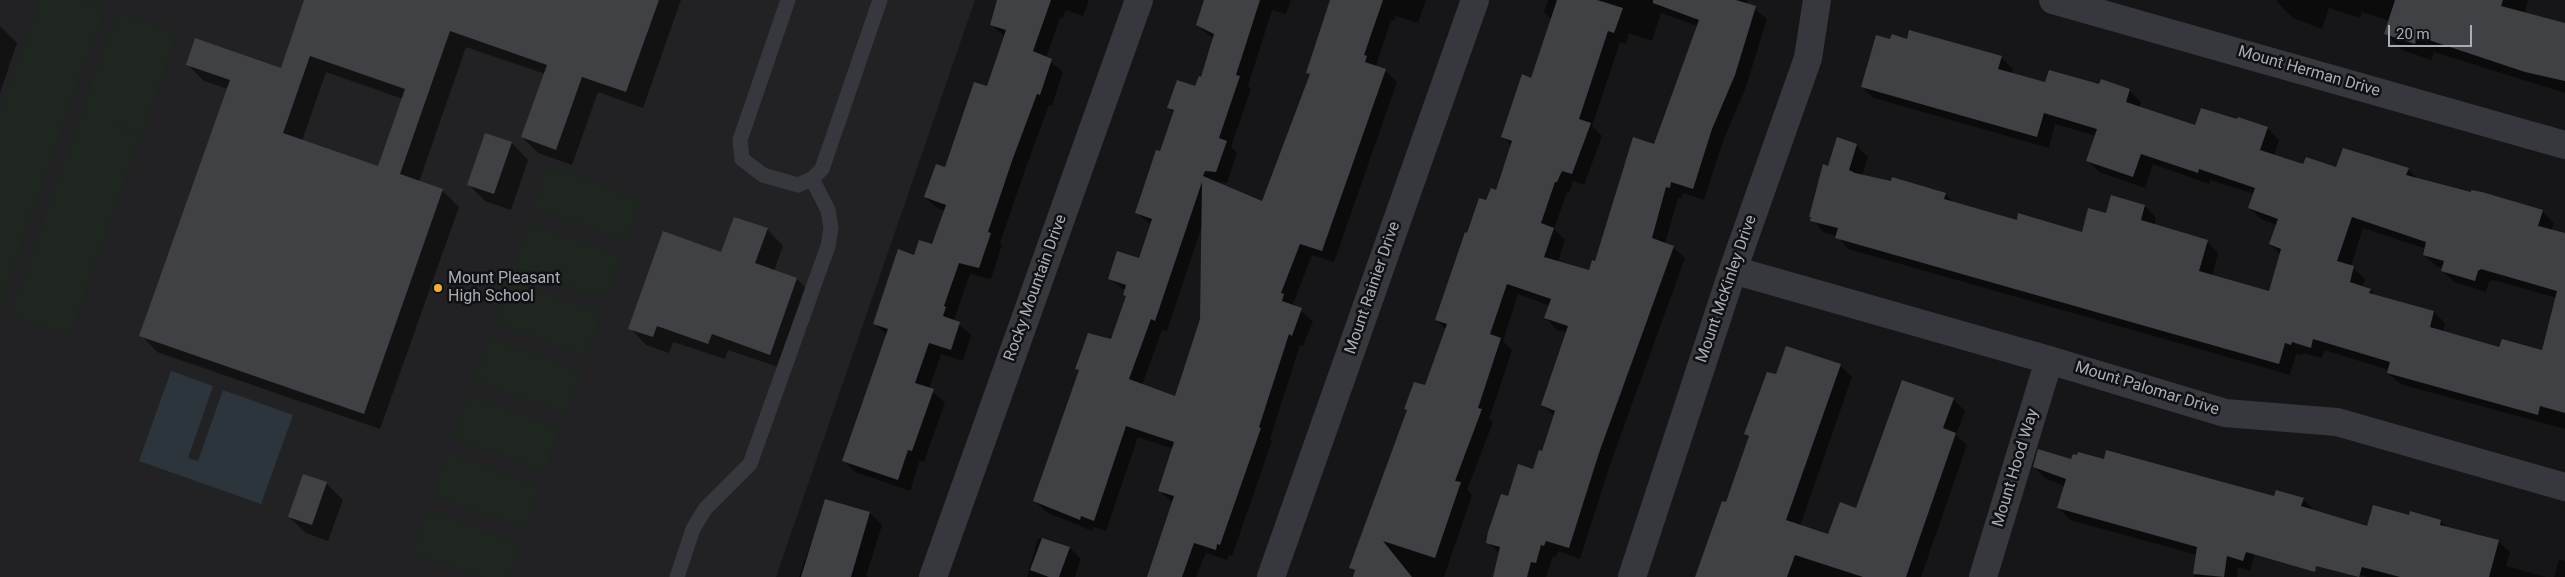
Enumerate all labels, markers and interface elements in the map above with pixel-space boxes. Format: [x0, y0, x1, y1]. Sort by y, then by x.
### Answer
scale bar [2390, 15, 2474, 47]
text: 20 m [2396, 25, 2430, 43]
street label: Mount Herman Drive [2236, 43, 2382, 101]
street label: Rocky Mountain Drive [1001, 212, 1071, 364]
street label: Mount McKinley Drive [1693, 213, 1761, 365]
street label: Mount Rainier Drive [1341, 219, 1405, 357]
place label: Mount Pleasant High School [448, 269, 560, 307]
marker: Mount Pleasant High School [432, 282, 444, 294]
street label: Mount Palomar Drive [2073, 358, 2221, 420]
street label: Mount Hood Way [1989, 407, 2043, 529]

